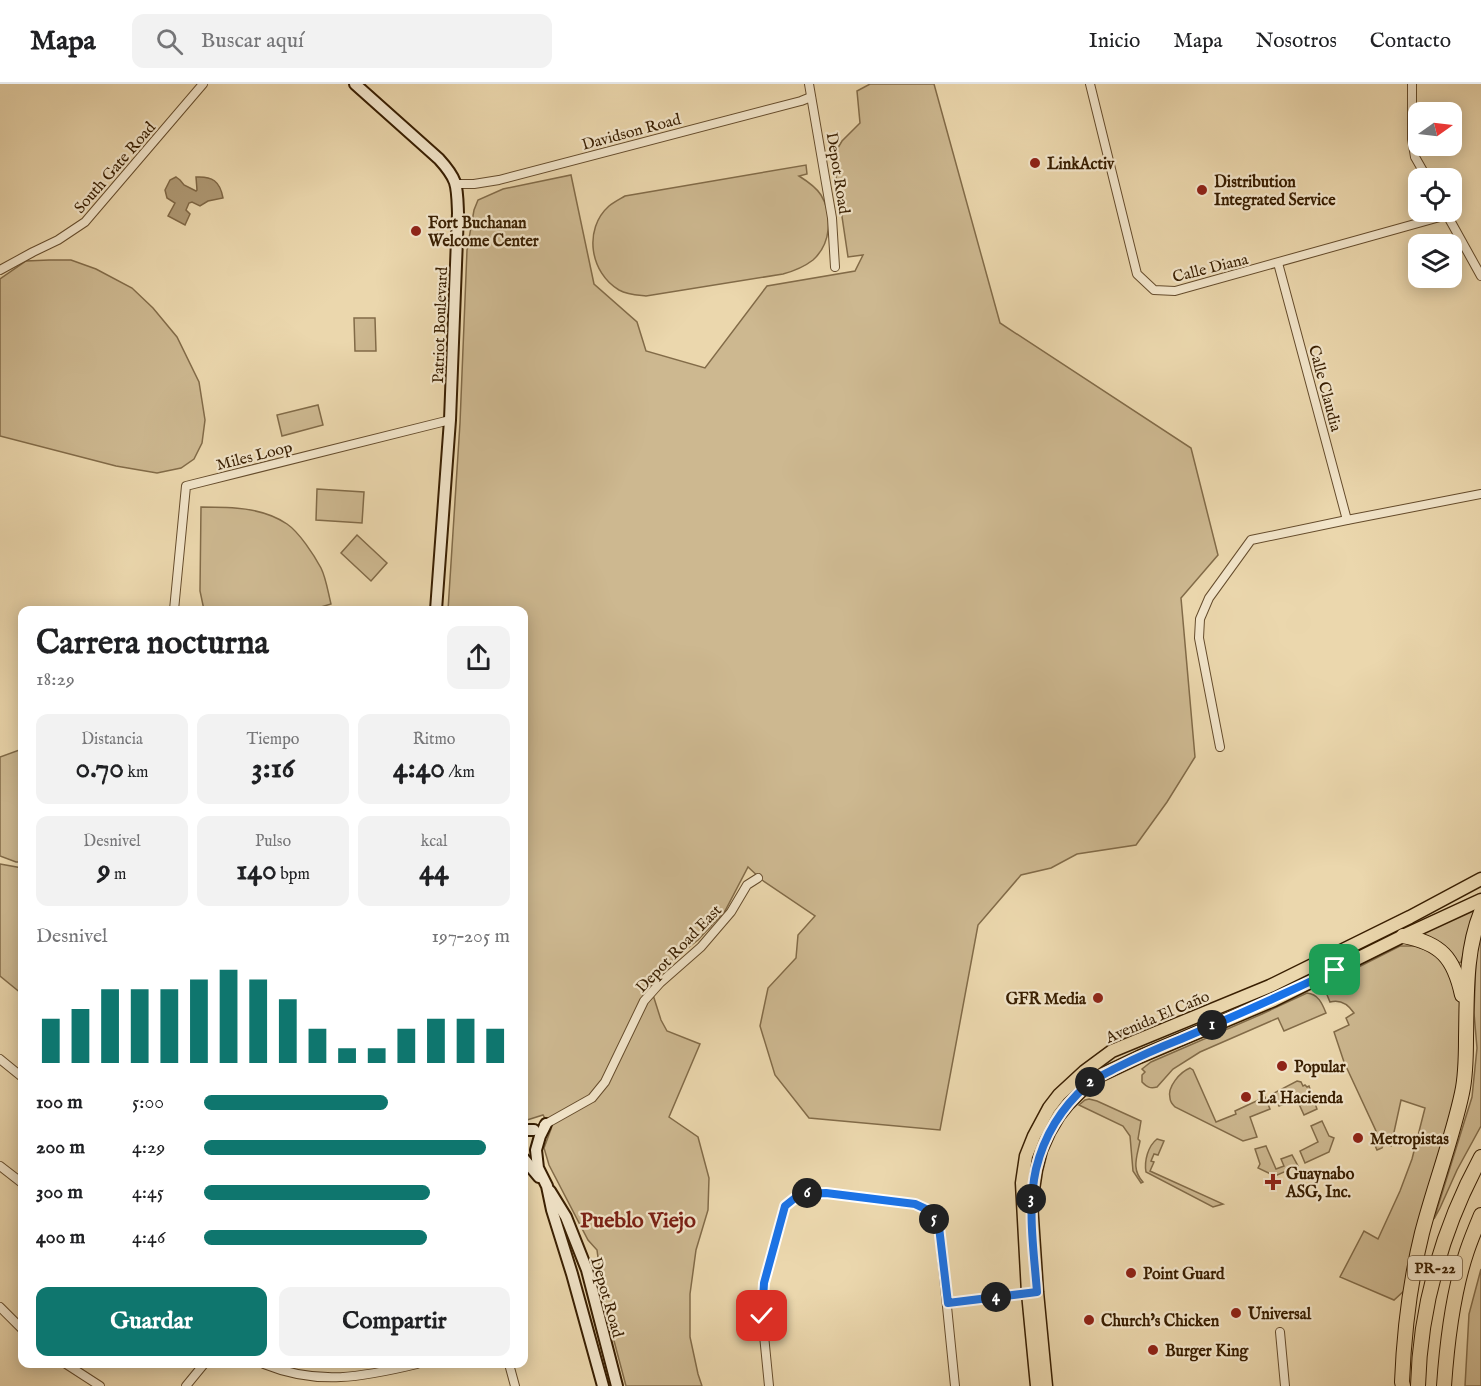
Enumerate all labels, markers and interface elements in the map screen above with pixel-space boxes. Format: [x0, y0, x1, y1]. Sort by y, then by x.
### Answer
search box [132, 14, 552, 68]
text: Mapa [30, 24, 96, 59]
icon: search [153, 25, 186, 58]
text: Buscar aquí [201, 27, 304, 55]
text: Inicio [1089, 28, 1140, 55]
text: Mapa [1173, 28, 1223, 55]
text: Nosotros [1256, 28, 1337, 55]
text: Contacto [1370, 28, 1451, 55]
north arrow [1408, 102, 1462, 156]
map controls [1408, 102, 1462, 288]
street label: Davidson Road [580, 110, 684, 156]
street label: South Gate Road [70, 118, 161, 218]
street label: Depot Road [821, 131, 853, 216]
place label: LinkActiv [1047, 155, 1115, 175]
marker: LinkActiv [1028, 156, 1042, 170]
button: locate [1408, 168, 1462, 222]
place label: Distribution Integrated Service [1214, 173, 1336, 211]
marker: Distribution Integrated Service [1195, 183, 1209, 197]
place label: Fort Buchanan Welcome Center [427, 214, 539, 252]
marker: Fort Buchanan Welcome Center [409, 224, 423, 238]
button: layers [1408, 234, 1462, 288]
street label: Calle Diana [1171, 250, 1251, 288]
street label: Patriot Boulevard [429, 266, 453, 384]
street label: Calle Claudia [1303, 343, 1345, 434]
street label: Miles Loop [214, 438, 295, 476]
text: Carrera nocturna [36, 623, 269, 665]
button: share [447, 626, 510, 689]
text: 18:29 [36, 667, 75, 692]
text: Distancia [81, 730, 143, 750]
text: Tiempo [247, 730, 299, 750]
text: Ritmo [413, 730, 455, 750]
text: 0.70 [76, 750, 124, 788]
text: 3:16 [252, 750, 294, 788]
text: 4:40 [393, 750, 445, 788]
text: km [124, 763, 148, 783]
text: /km [445, 763, 475, 783]
text: Desnivel [83, 832, 141, 852]
text: Pulso [255, 832, 291, 852]
text: kcal [421, 832, 447, 852]
text: 9 [98, 852, 111, 890]
text: 140 [236, 852, 277, 890]
text: 44 [419, 852, 449, 890]
text: m [111, 865, 126, 885]
text: bpm [277, 865, 310, 885]
street label: Depot Road East [632, 901, 727, 998]
text: Desnivel [36, 924, 108, 949]
text: 197–205 m [432, 924, 510, 949]
pin [1309, 944, 1360, 995]
icon: arrive [1318, 953, 1351, 986]
street label: Avenida El Caño [1102, 987, 1213, 1049]
place label: GFR Media [1006, 990, 1087, 1010]
marker: GFR Media [1091, 991, 1105, 1005]
pin: 1 [1197, 1010, 1227, 1040]
text: 1 [1209, 1015, 1215, 1035]
place label: Popular [1294, 1058, 1346, 1078]
marker: Popular [1275, 1059, 1289, 1073]
pin: 2 [1075, 1067, 1105, 1097]
text: 2 [1086, 1072, 1094, 1092]
place label: La Hacienda [1258, 1089, 1344, 1109]
text: 100 m [36, 1090, 83, 1115]
text: 5:00 [132, 1090, 164, 1115]
marker: La Hacienda [1239, 1090, 1253, 1104]
place label: Metropistas [1370, 1130, 1449, 1150]
marker: Metropistas [1351, 1131, 1365, 1145]
text: 200 m [36, 1135, 85, 1160]
text: 4:29 [132, 1135, 165, 1160]
place label: Guaynabo ASG, Inc. [1285, 1165, 1355, 1203]
marker: Guaynabo ASG, Inc. [1264, 1173, 1282, 1191]
pin: 6 [792, 1178, 822, 1208]
text: 300 m [36, 1180, 83, 1205]
text: 4:45 [132, 1180, 164, 1205]
text: 6 [804, 1183, 810, 1203]
pin: 3 [1016, 1184, 1046, 1214]
text: 3 [1028, 1189, 1034, 1209]
pin: 5 [919, 1204, 949, 1234]
district label: Pueblo Viejo [580, 1207, 696, 1235]
text: 5 [931, 1209, 937, 1229]
text: 400 m [36, 1225, 85, 1250]
text: 4:46 [132, 1225, 165, 1250]
street label: Depot Road [585, 1255, 627, 1340]
road number: PR-22 [1408, 1256, 1462, 1280]
place label: Point Guard [1143, 1265, 1225, 1285]
marker: Point Guard [1124, 1266, 1138, 1280]
pin: 4 [981, 1282, 1011, 1312]
button: Guardar [36, 1287, 267, 1356]
button: Compartir [279, 1287, 510, 1356]
text: 4 [992, 1287, 1000, 1307]
pin [736, 1290, 787, 1341]
icon: check [745, 1299, 778, 1332]
place label: Universal [1247, 1305, 1312, 1325]
marker: Universal [1229, 1306, 1243, 1320]
place label: Church's Chicken [1101, 1312, 1220, 1332]
marker: Church's Chicken [1082, 1313, 1096, 1327]
place label: Burger King [1165, 1342, 1250, 1362]
marker: Burger King [1146, 1343, 1160, 1357]

